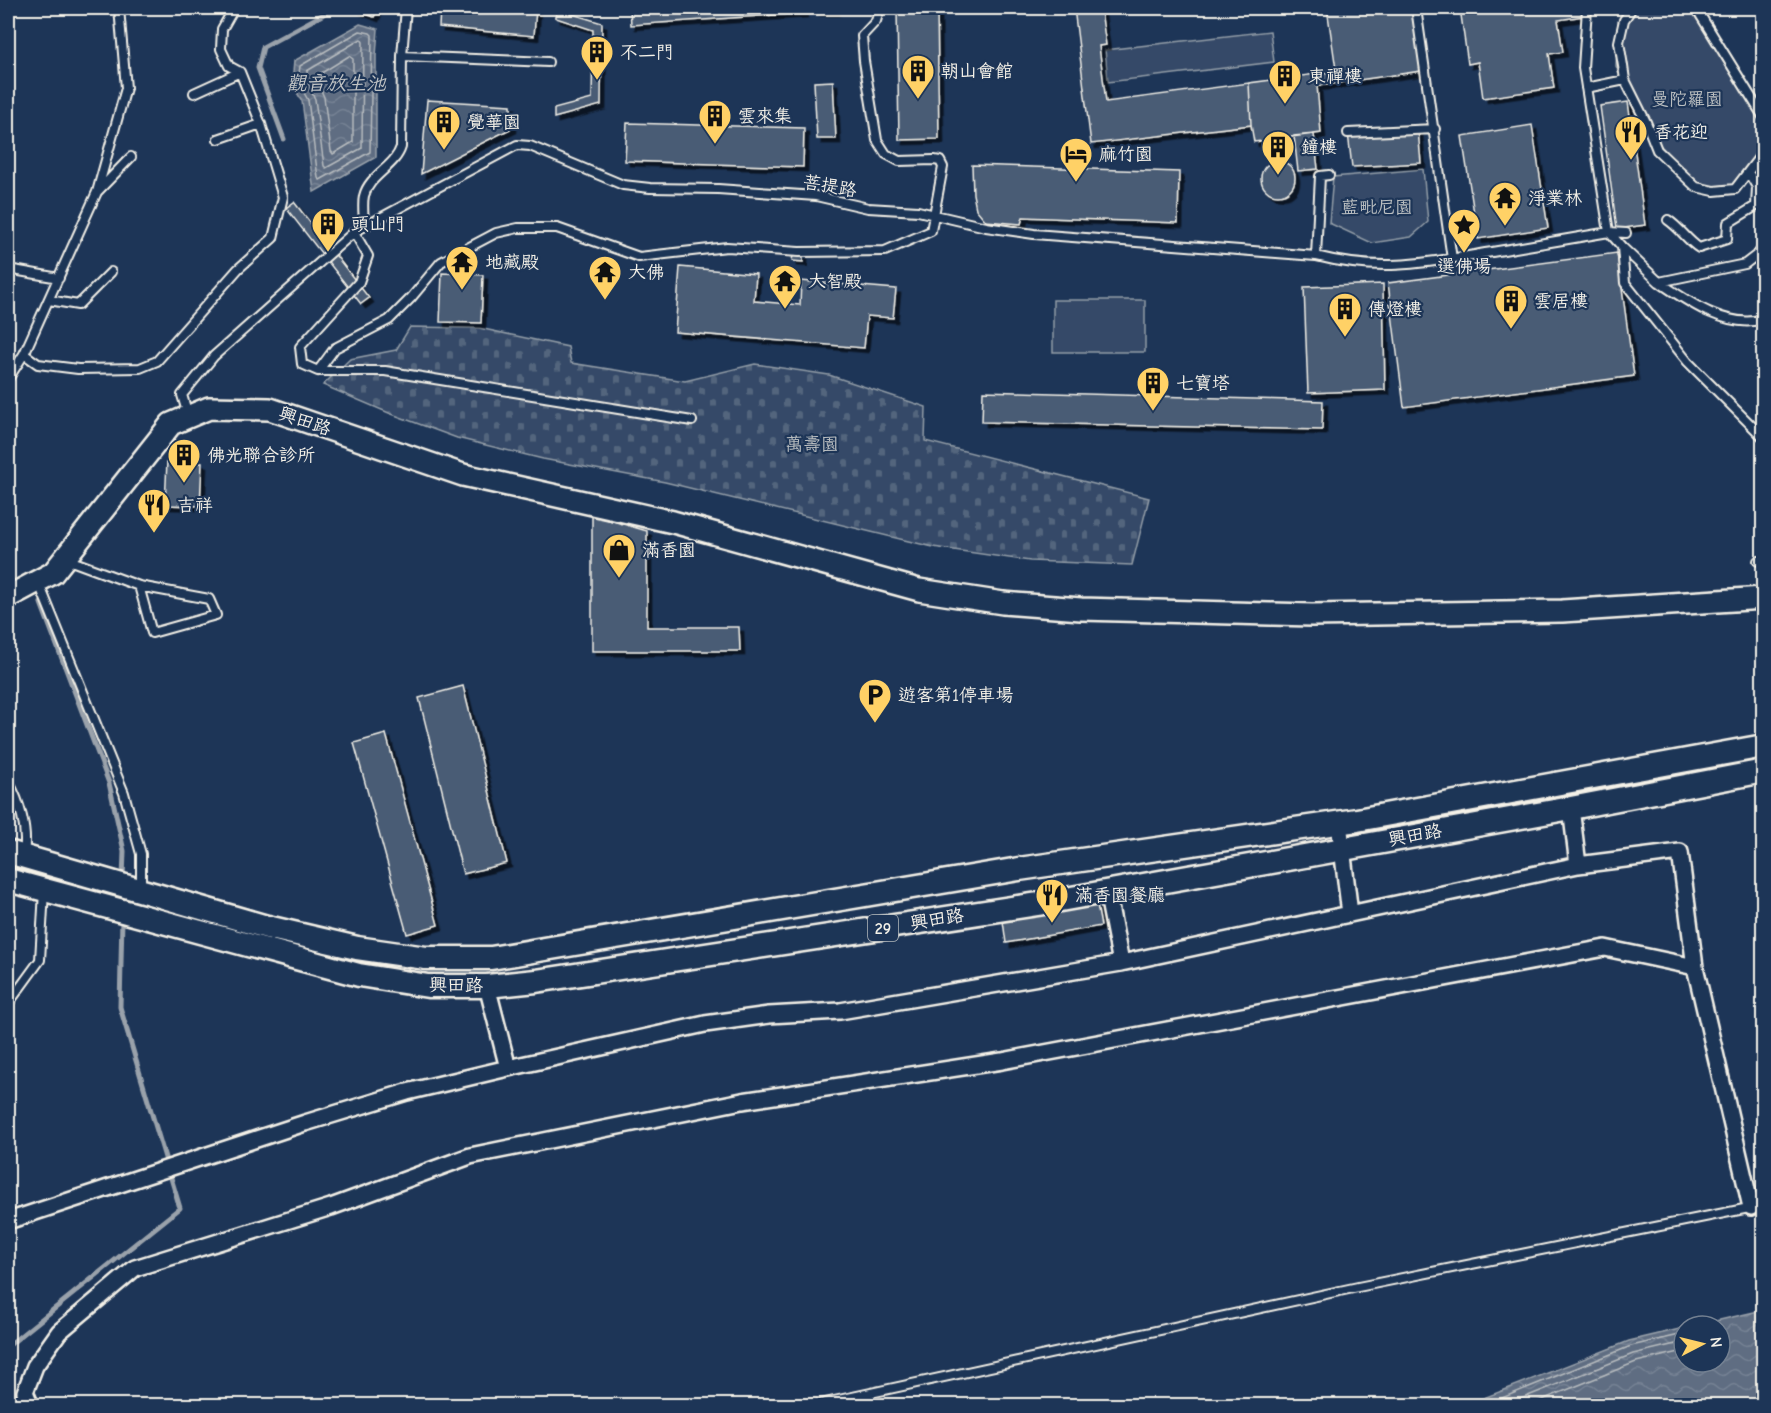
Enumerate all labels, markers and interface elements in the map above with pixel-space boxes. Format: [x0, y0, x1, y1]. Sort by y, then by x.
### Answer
building icon: 不二門 [579, 34, 615, 81]
place label: 不二門 [620, 42, 674, 63]
building icon: 朝山會館 [900, 53, 936, 100]
building icon: 東禪樓 [1267, 58, 1303, 105]
place label: 朝山會館 [941, 61, 1013, 82]
place label: 東禪樓 [1308, 66, 1362, 87]
water label: 觀音放生池 [286, 72, 387, 95]
park label: 曼陀羅園 [1651, 89, 1723, 110]
building icon: 雲來集 [697, 98, 733, 145]
building icon: 覺華園 [426, 104, 462, 151]
place label: 雲來集 [738, 106, 792, 127]
place label: 覺華園 [467, 112, 521, 133]
restaurant icon: 香花迎 [1613, 114, 1649, 161]
place label: 香花迎 [1654, 122, 1708, 143]
building icon: 鐘樓 [1260, 129, 1296, 176]
hotel icon: 麻竹園 [1058, 136, 1094, 183]
place label: 鐘樓 [1301, 137, 1337, 158]
place label: 麻竹園 [1099, 144, 1153, 165]
street label: 菩提路 [802, 171, 858, 202]
temple icon: 淨業林 [1487, 180, 1523, 227]
place label: 淨業林 [1528, 188, 1582, 209]
park label: 藍毗尼園 [1341, 197, 1413, 218]
building icon: 頭山門 [310, 206, 346, 253]
place icon: 選佛場 [1446, 207, 1482, 254]
place label: 頭山門 [351, 214, 405, 235]
temple icon: 地藏殿 [444, 244, 480, 291]
place label: 地藏殿 [485, 252, 539, 273]
temple icon: 大佛 [587, 254, 623, 301]
place label: 選佛場 [1437, 256, 1491, 277]
place label: 大佛 [628, 262, 664, 283]
temple icon: 大智殿 [767, 263, 803, 310]
place label: 大智殿 [808, 271, 862, 292]
building icon: 雲居樓 [1493, 283, 1529, 330]
building icon: 傳燈樓 [1327, 291, 1363, 338]
place label: 雲居樓 [1534, 291, 1588, 312]
place label: 傳燈樓 [1368, 299, 1422, 320]
building icon: 七寶塔 [1135, 365, 1171, 412]
place label: 七寶塔 [1176, 373, 1230, 394]
street label: 興田路 [276, 403, 334, 440]
park label: 萬壽園 [785, 434, 839, 455]
building icon: 佛光聯合診所 [166, 437, 202, 484]
place label: 佛光聯合診所 [207, 445, 315, 466]
restaurant icon: 吉祥 [136, 487, 172, 534]
place label: 吉祥 [177, 495, 213, 516]
shop icon: 滿香園 [601, 532, 637, 579]
place label: 滿香園 [642, 540, 696, 561]
parking icon: 遊客第1停車場 [857, 677, 893, 724]
place label: 遊客第1停車場 [898, 685, 1013, 706]
street label: 興田路 [1387, 820, 1443, 851]
restaurant icon: 滿香園餐廳 [1034, 877, 1070, 924]
place label: 滿香園餐廳 [1075, 885, 1165, 906]
street label: 興田路 [909, 905, 965, 934]
road number: 29 [868, 915, 898, 941]
street label: 興田路 [429, 975, 483, 996]
north arrow [1672, 1314, 1732, 1374]
text: N [1706, 1336, 1725, 1349]

